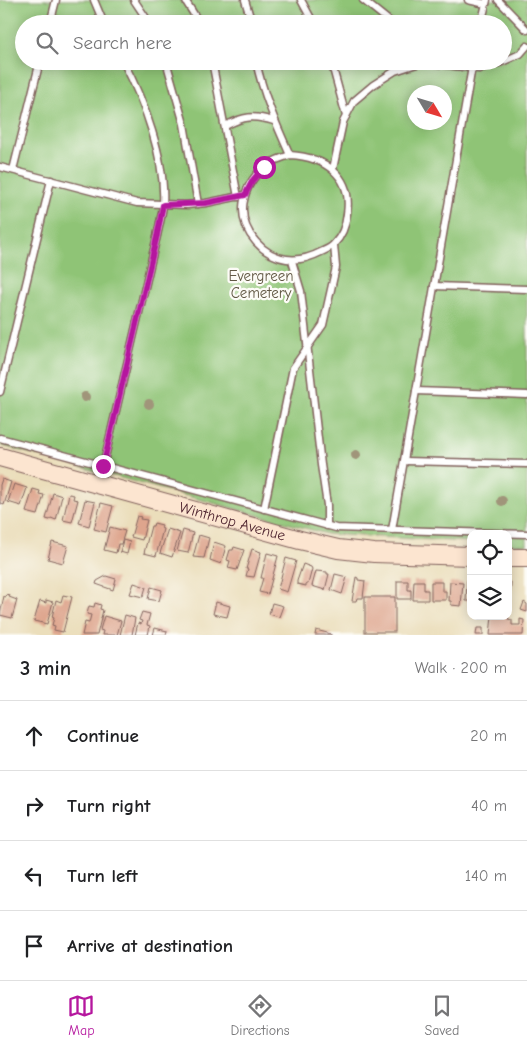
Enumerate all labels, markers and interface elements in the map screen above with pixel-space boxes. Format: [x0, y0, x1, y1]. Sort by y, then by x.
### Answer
search box [15, 15, 512, 70]
icon: search [33, 29, 61, 57]
text: Search here [73, 32, 172, 54]
north arrow [407, 85, 452, 130]
route start [253, 156, 276, 179]
park label: Evergreen Cemetery [229, 267, 293, 302]
route end [92, 455, 115, 478]
street label: Winthrop Avenue [177, 498, 288, 545]
map controls [467, 530, 512, 620]
button: locate [467, 530, 512, 575]
button: layers [467, 575, 512, 620]
text: 3 min [20, 656, 71, 680]
text: Walk · 200 m [415, 659, 507, 677]
icon: ahead [20, 722, 48, 750]
text: Continue [67, 725, 139, 747]
text: 20 m [470, 727, 507, 745]
icon: right [20, 792, 48, 820]
text: Turn right [67, 795, 151, 817]
text: 40 m [471, 797, 507, 815]
icon: left [20, 862, 48, 890]
text: Turn left [67, 865, 138, 887]
text: 140 m [465, 867, 507, 885]
icon: arrive [20, 932, 48, 960]
text: Arrive at destination [67, 935, 233, 957]
tab: Map [67, 992, 95, 1039]
tab: Directions [230, 992, 290, 1039]
tab: Saved [425, 992, 460, 1039]

